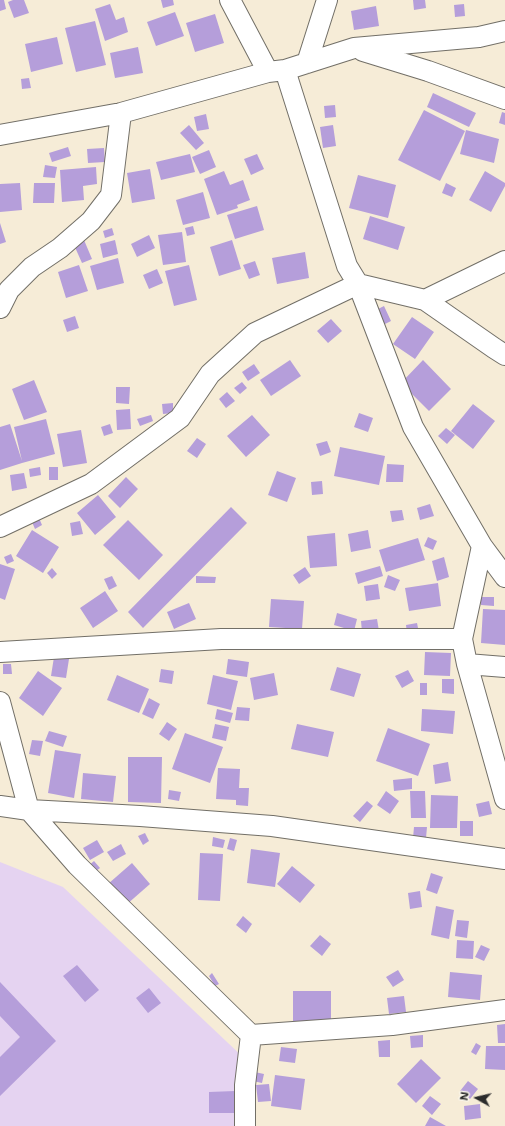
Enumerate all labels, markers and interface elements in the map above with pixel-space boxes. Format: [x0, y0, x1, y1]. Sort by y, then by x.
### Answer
north arrow [457, 1078, 497, 1118]
text: N [457, 1091, 473, 1102]

